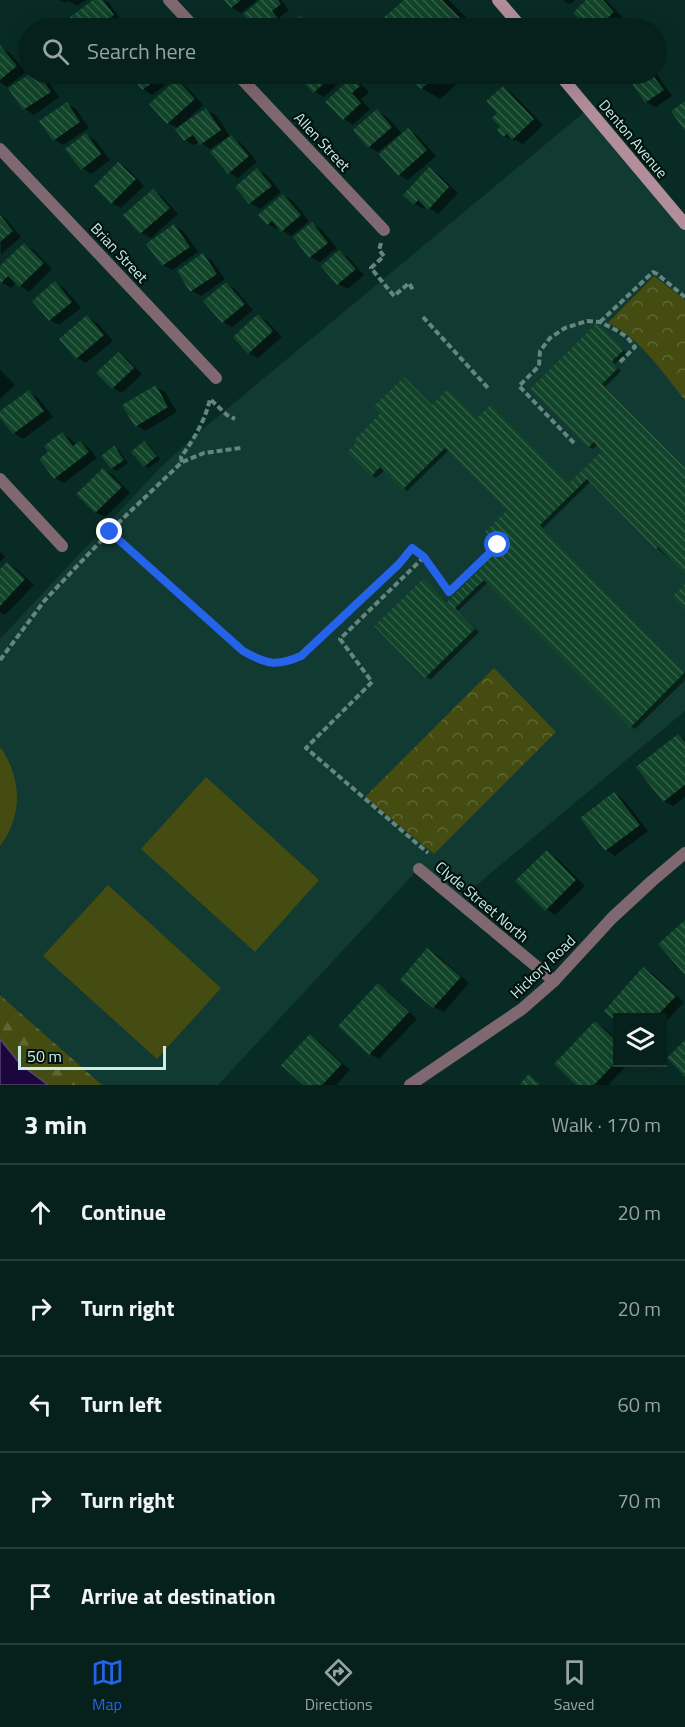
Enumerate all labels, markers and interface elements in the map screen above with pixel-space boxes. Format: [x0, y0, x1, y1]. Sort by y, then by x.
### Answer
search box [18, 18, 667, 84]
text: Search here [87, 34, 196, 68]
icon: search [39, 35, 72, 68]
street label: Denton Avenue [593, 94, 673, 183]
street label: Allen Street [289, 107, 356, 177]
street label: Brian Street [85, 217, 154, 289]
route end [96, 518, 122, 544]
route start [484, 531, 510, 557]
street label: Clyde Street North [430, 856, 534, 948]
street label: Hickory Road [505, 930, 581, 1004]
map controls [613, 1013, 667, 1067]
button: layers [613, 1013, 667, 1067]
scale bar [18, 1043, 166, 1070]
text: 50 m [27, 1044, 62, 1068]
text: 3 min [24, 1105, 87, 1144]
text: Walk · 170 m [552, 1109, 661, 1140]
text: Continue [81, 1195, 166, 1229]
icon: ahead [24, 1196, 57, 1229]
text: 20 m [617, 1197, 661, 1228]
text: Turn right [81, 1291, 175, 1325]
icon: right [24, 1292, 57, 1325]
text: 20 m [617, 1293, 661, 1324]
text: Turn left [81, 1387, 162, 1421]
icon: left [24, 1388, 57, 1421]
text: 60 m [617, 1389, 661, 1420]
text: Turn right [81, 1483, 175, 1517]
icon: right [24, 1484, 57, 1517]
text: 70 m [617, 1485, 661, 1516]
text: Arrive at destination [81, 1579, 276, 1613]
icon: arrive [24, 1580, 57, 1613]
tab: Map [91, 1656, 124, 1716]
tab: Directions [305, 1656, 373, 1716]
tab: Saved [554, 1656, 594, 1716]

